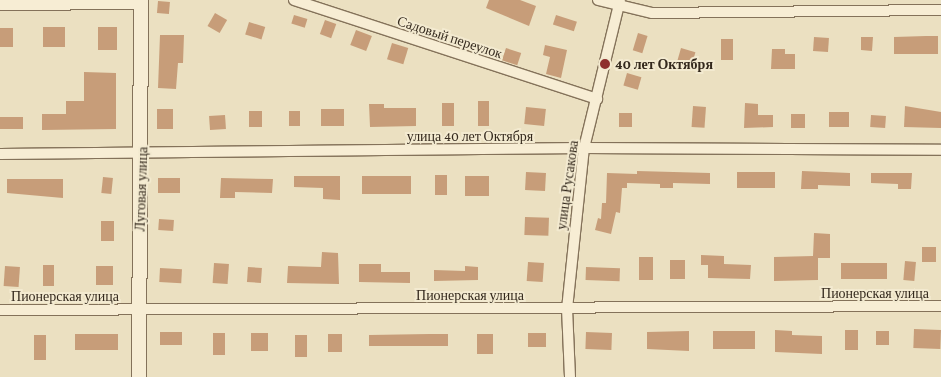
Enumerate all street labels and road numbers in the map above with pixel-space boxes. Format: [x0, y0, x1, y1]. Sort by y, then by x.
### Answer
street label: Садовый переулок [395, 12, 505, 62]
street label: улица 40 лет Октября [407, 128, 533, 144]
street label: улица Русакова [552, 139, 582, 231]
street label: Луговая улица [131, 146, 151, 232]
street label: Пионерская улица [821, 285, 929, 301]
street label: Пионерская улица [416, 287, 524, 303]
street label: Пионерская улица [11, 288, 119, 304]

